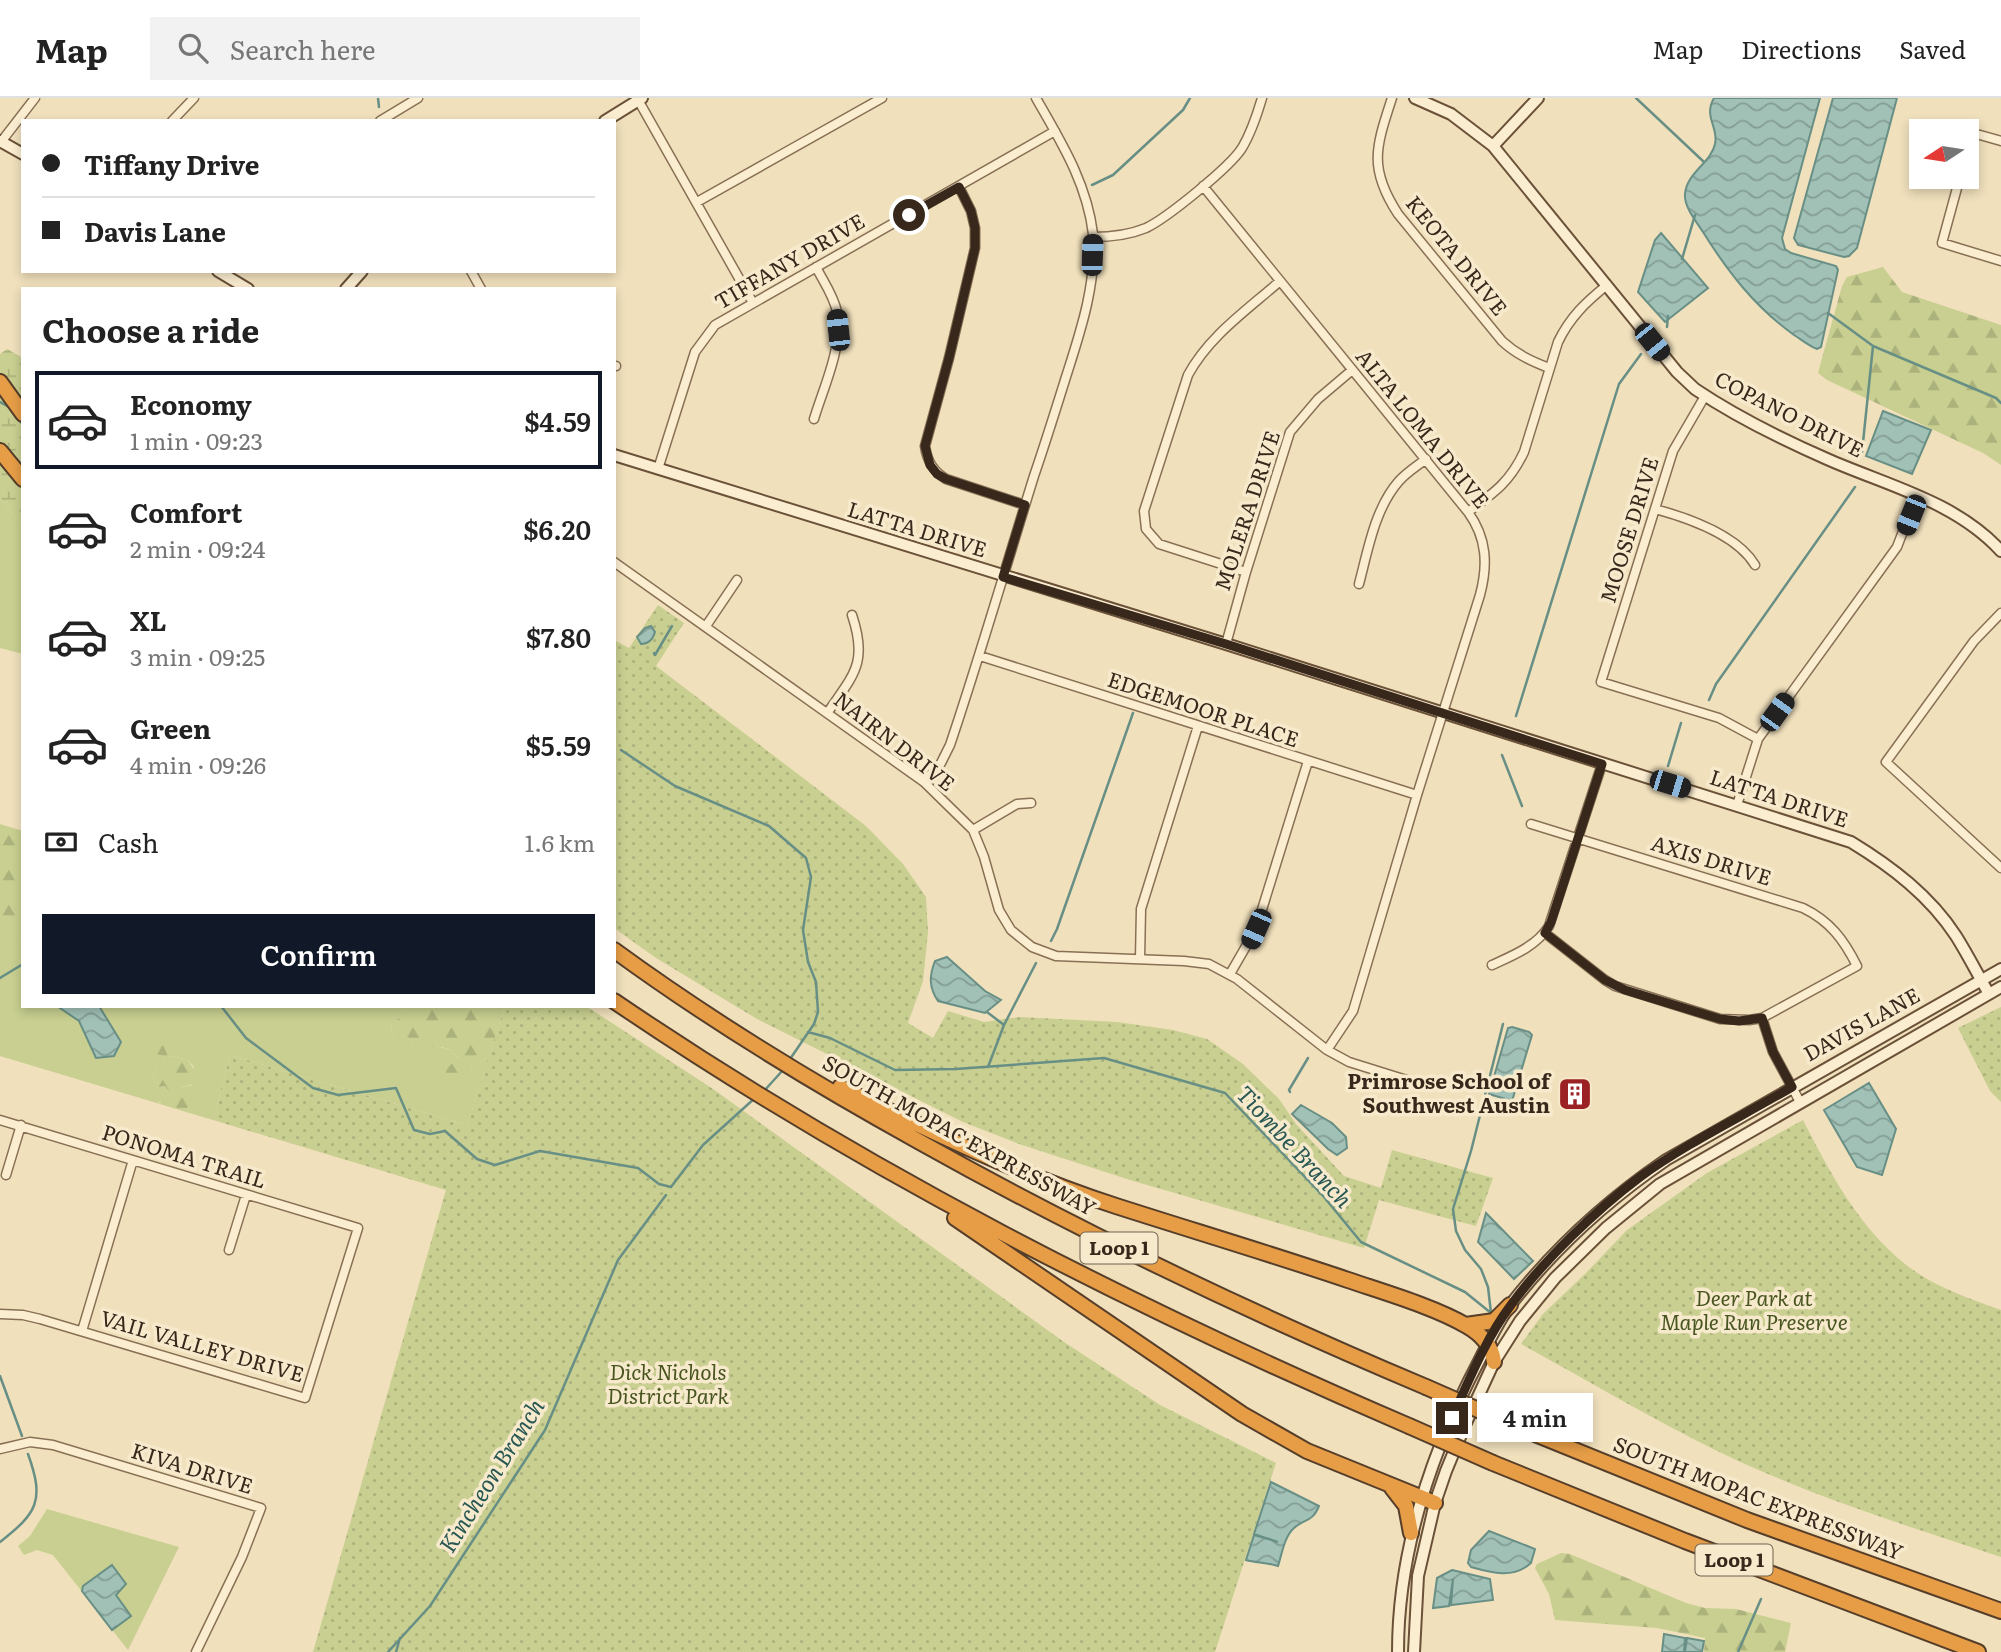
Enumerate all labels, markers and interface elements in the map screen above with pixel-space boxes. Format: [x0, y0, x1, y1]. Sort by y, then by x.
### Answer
search box [150, 17, 640, 80]
text: Map [35, 24, 108, 73]
icon: search [174, 29, 212, 67]
text: Search here [230, 29, 376, 68]
text: Map [1652, 31, 1703, 66]
text: Directions [1741, 31, 1861, 66]
text: Saved [1899, 31, 1966, 66]
north arrow [1909, 119, 1979, 189]
map controls [1909, 119, 1979, 189]
text: Tiffany Drive [84, 144, 259, 183]
street label: KEOTA DRIVE [1400, 188, 1516, 321]
route start [893, 199, 925, 231]
street label: TIFFANY DRIVE [708, 204, 870, 316]
text: Davis Lane [84, 211, 226, 250]
car [1081, 234, 1104, 276]
text: Choose a ride [42, 305, 259, 353]
car [826, 308, 851, 352]
car [1631, 319, 1674, 365]
street label: ALTA LOMA DRIVE [1350, 341, 1498, 514]
street label: COPANO DRIVE [1710, 362, 1870, 464]
text: Economy [130, 384, 252, 423]
icon: car [46, 389, 109, 452]
text: $4.59 [524, 401, 591, 440]
text: 1 min · 09:23 [130, 423, 263, 457]
street label: MOLERA DRIVE [1205, 426, 1286, 594]
street label: MOOSE DRIVE [1591, 452, 1665, 606]
text: Comfort [130, 492, 242, 531]
street label: LATTA DRIVE [844, 492, 991, 563]
car [1894, 492, 1929, 538]
icon: car [46, 497, 109, 560]
text: $6.20 [523, 509, 591, 548]
text: 2 min · 09:24 [130, 531, 265, 565]
text: XL [130, 600, 167, 639]
icon: car [46, 605, 109, 668]
text: $7.80 [526, 617, 591, 656]
text: 3 min · 09:25 [130, 639, 265, 673]
street label: EDGEMOOR PLACE [1104, 662, 1304, 753]
street label: NAIRN DRIVE [828, 683, 963, 797]
car [1757, 689, 1798, 735]
text: Green [130, 708, 211, 747]
icon: car [46, 713, 109, 776]
text: $5.59 [526, 725, 591, 764]
text: 4 min · 09:26 [130, 747, 266, 781]
street label: LATTA DRIVE [1706, 760, 1853, 834]
car [1647, 768, 1694, 800]
text: Cash [98, 822, 159, 861]
icon: cash [42, 823, 80, 861]
text: 1.6 km [525, 825, 595, 859]
street label: AXIS DRIVE [1648, 826, 1776, 892]
car [1238, 906, 1275, 952]
button: Confirm [42, 914, 595, 994]
street label: DAVIS LANE [1797, 978, 1925, 1068]
street label: SOUTH MOPAC EXPRESSWAY [818, 1046, 1102, 1222]
place label: Primrose School of Southwest Austin [1347, 1064, 1552, 1119]
building icon: Primrose School of Southwest Austin [1556, 1075, 1594, 1113]
water label: Tiombe Branch [1230, 1077, 1361, 1215]
street label: PONOMA TRAIL [99, 1115, 271, 1194]
road number: Loop 1 [1080, 1232, 1158, 1264]
park label: Deer Park at Maple Run Preserve [1660, 1281, 1848, 1336]
street label: VAIL VALLEY DRIVE [97, 1301, 308, 1389]
park label: Dick Nichols District Park [607, 1355, 730, 1410]
water label: Kincheon Branch [429, 1391, 552, 1559]
callout: 4 min [1476, 1394, 1592, 1442]
text: 4 min [1503, 1400, 1567, 1434]
route end [1436, 1402, 1468, 1434]
street label: SOUTH MOPAC EXPRESSWAY [1610, 1427, 1908, 1566]
street label: KIVA DRIVE [128, 1433, 257, 1500]
road number: Loop 1 [1696, 1544, 1772, 1576]

